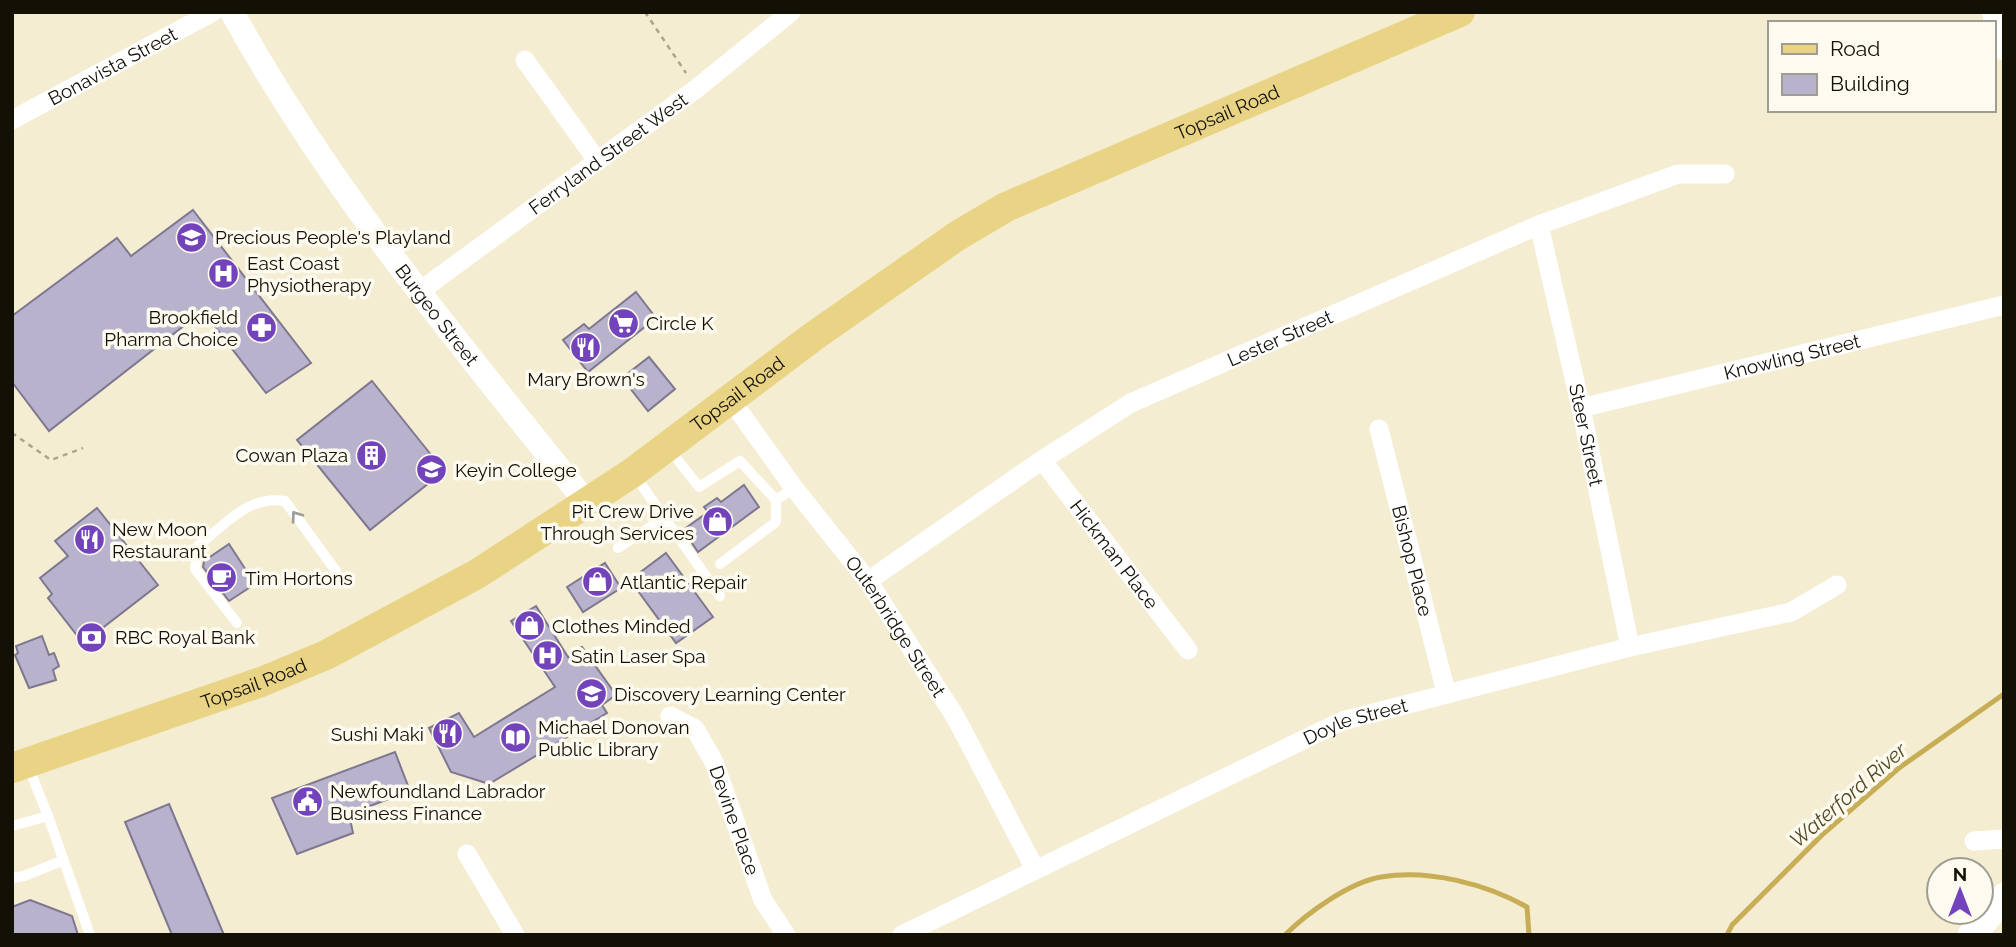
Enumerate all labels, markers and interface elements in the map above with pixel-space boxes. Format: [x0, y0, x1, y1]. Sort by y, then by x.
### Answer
legend [1768, 21, 1995, 112]
street label: Bonavista Street [44, 22, 181, 110]
text: Road [1830, 36, 1880, 61]
text: Building [1830, 71, 1910, 96]
street label: Topsail Road [1172, 80, 1283, 144]
street label: Ferryland Street West [524, 88, 692, 219]
school or university icon: Precious People's Playland [175, 220, 209, 254]
place label: Precious People's Playland [215, 226, 451, 248]
place label: East Coast Physiotherapy [247, 252, 371, 296]
hospital icon: East Coast Physiotherapy [207, 257, 241, 291]
street label: Burgeo Street [391, 260, 484, 370]
street label: Lester Street [1224, 305, 1336, 371]
place label: Brookfield Pharma Choice [104, 306, 238, 350]
supermarket icon: Circle K [606, 306, 640, 340]
pharmacy icon: Brookfield Pharma Choice [244, 311, 278, 345]
place label: Circle K [646, 312, 714, 334]
street label: Knowling Street [1721, 329, 1863, 384]
restaurant icon: Mary Brown's [569, 331, 603, 365]
street label: Topsail Road [686, 351, 788, 436]
place label: Mary Brown's [527, 368, 645, 390]
street label: Steer Street [1565, 382, 1608, 488]
building icon: Cowan Plaza [354, 438, 388, 472]
place label: Cowan Plaza [235, 444, 348, 466]
school or university icon: Keyin College [415, 453, 449, 487]
place label: Keyin College [455, 459, 577, 481]
street label: Hickman Place [1066, 496, 1163, 613]
place label: Pit Crew Drive Through Services [540, 500, 694, 544]
street label: Bishop Place [1388, 503, 1437, 619]
shop icon: Pit Crew Drive Through Services [700, 505, 734, 539]
one-way arrow [292, 511, 304, 524]
place label: New Moon Restaurant [112, 518, 207, 562]
restaurant icon: New Moon Restaurant [72, 523, 106, 557]
street label: Outerbridge Street [841, 551, 951, 701]
cafe icon: Tim Hortons [205, 561, 239, 595]
shop icon: Atlantic Repair [580, 565, 614, 599]
place label: Tim Hortons [245, 567, 353, 589]
place label: Atlantic Repair [620, 571, 748, 593]
shop icon: Clothes Minded [512, 609, 546, 643]
place label: Clothes Minded [552, 615, 691, 637]
bank icon: RBC Royal Bank [75, 620, 109, 654]
place label: RBC Royal Bank [115, 626, 255, 648]
hospital icon: Satin Laser Spa [531, 639, 565, 673]
place label: Satin Laser Spa [571, 645, 706, 667]
street label: Topsail Road [198, 653, 310, 713]
school or university icon: Discovery Learning Center [574, 677, 608, 711]
place label: Discovery Learning Center [614, 683, 846, 705]
street label: Doyle Street [1300, 693, 1410, 749]
place label: Michael Donovan Public Library [538, 716, 690, 760]
restaurant icon: Sushi Maki [430, 717, 464, 751]
library icon: Michael Donovan Public Library [498, 721, 532, 755]
place label: Sushi Maki [331, 723, 424, 745]
water label: Waterford River [1784, 737, 1912, 853]
street label: Devine Place [705, 762, 764, 878]
place label: Newfoundland Labrador Business Finance [330, 780, 546, 824]
public building icon: Newfoundland Labrador Business Finance [290, 785, 324, 819]
north arrow [1925, 856, 1995, 926]
text: N [1953, 863, 1967, 885]

